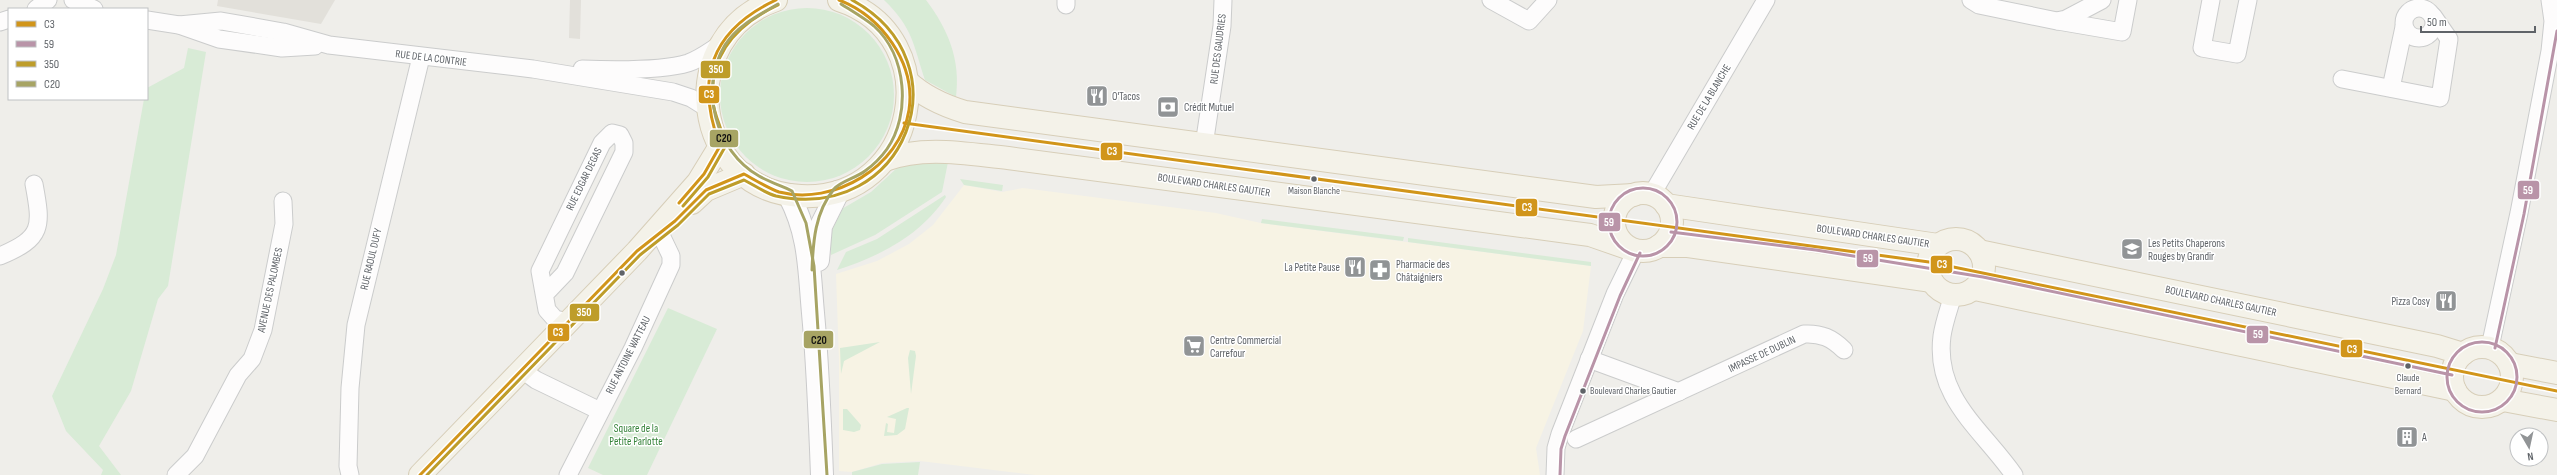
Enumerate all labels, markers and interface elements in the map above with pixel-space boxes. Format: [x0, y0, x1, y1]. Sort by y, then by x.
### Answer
legend [8, 8, 148, 100]
scale bar [2421, 8, 2535, 34]
street label: RUE DES GAUDRIES [1207, 13, 1229, 85]
text: 50 m [2427, 15, 2447, 30]
text: C3 [44, 17, 55, 32]
text: 59 [44, 37, 54, 52]
street label: RUE DE LA CONTRIE [395, 47, 467, 69]
text: 350 [44, 57, 59, 72]
line badge: 350 [700, 60, 731, 79]
street label: RUE DE LA BLANCHE [1684, 62, 1734, 132]
text: 350 [709, 63, 724, 76]
text: C20 [44, 77, 60, 92]
restaurant icon: O'Tacos [1084, 83, 1110, 109]
line badge: C3 [698, 85, 720, 104]
text: C3 [704, 88, 714, 101]
place label: O'Tacos [1112, 90, 1140, 103]
bank icon: Crédit Mutuel [1155, 94, 1181, 120]
place label: Crédit Mutuel [1184, 101, 1234, 114]
line badge: C20 [709, 129, 739, 148]
text: C20 [716, 132, 732, 145]
line badge: C3 [1100, 142, 1123, 161]
street label: RUE EDGAR DEGAS [563, 145, 605, 213]
text: C3 [1107, 145, 1117, 158]
street label: BOULEVARD CHARLES GAUTIER [1157, 171, 1271, 199]
marker: Maison Blanche [1309, 174, 1319, 184]
line badge: 59 [2517, 180, 2540, 200]
text: 59 [2523, 184, 2533, 197]
place label: Maison Blanche [1288, 185, 1340, 197]
line badge: C3 [1515, 198, 1538, 217]
text: C3 [1522, 201, 1532, 214]
line badge: 59 [1598, 212, 1621, 232]
text: 59 [1604, 216, 1614, 229]
street label: BOULEVARD CHARLES GAUTIER [1816, 222, 1930, 250]
street label: RUE RAOUL DUFY [358, 227, 384, 291]
school or university icon: Les Petits Chaperons Rouges by Grandir [2119, 236, 2145, 262]
place label: Les Petits Chaperons Rouges by Grandir [2148, 237, 2225, 263]
street label: AVENUE DES PALOMBES [254, 246, 285, 335]
line badge: 59 [1856, 249, 1879, 268]
text: 59 [1863, 252, 1873, 265]
restaurant icon: La Petite Pause [1342, 254, 1368, 280]
line badge: C3 [1930, 255, 1953, 274]
pharmacy icon: Pharmacie des Châtaigniers [1367, 257, 1393, 283]
place label: Pharmacie des Châtaigniers [1396, 258, 1450, 284]
text: C3 [1937, 258, 1947, 271]
place label: La Petite Pause [1284, 261, 1340, 274]
unlabelled marker [617, 268, 627, 278]
street label: BOULEVARD CHARLES GAUTIER [2164, 283, 2278, 319]
restaurant icon: Pizza Cosy [2433, 288, 2459, 314]
place label: Pizza Cosy [2391, 295, 2431, 308]
line badge: 350 [569, 303, 600, 322]
text: 350 [577, 306, 592, 319]
street label: RUE ANTOINE WATTEAU [603, 314, 653, 396]
line badge: C3 [547, 323, 570, 342]
line badge: 59 [2246, 325, 2269, 344]
text: C3 [553, 326, 563, 339]
text: 59 [2253, 328, 2263, 341]
line badge: C20 [803, 330, 834, 349]
supermarket icon: Centre Commercial Carrefour [1181, 333, 1207, 359]
street label: IMPASSE DE DUBLIN [1726, 333, 1798, 375]
text: C20 [811, 334, 827, 347]
place label: Centre Commercial Carrefour [1210, 334, 1281, 360]
line badge: C3 [2340, 339, 2363, 358]
text: C3 [2347, 343, 2357, 356]
marker: Claude Bernard [2403, 361, 2413, 371]
place label: Claude Bernard [2395, 372, 2421, 397]
place label: Boulevard Charles Gautier [1590, 385, 1676, 397]
marker: Boulevard Charles Gautier [1578, 386, 1588, 396]
park label: Square de la Petite Parlotte [609, 422, 663, 448]
building icon: A [2394, 424, 2420, 450]
north arrow [2509, 427, 2549, 467]
place label: A [2421, 431, 2427, 444]
text: N [2526, 450, 2534, 463]

